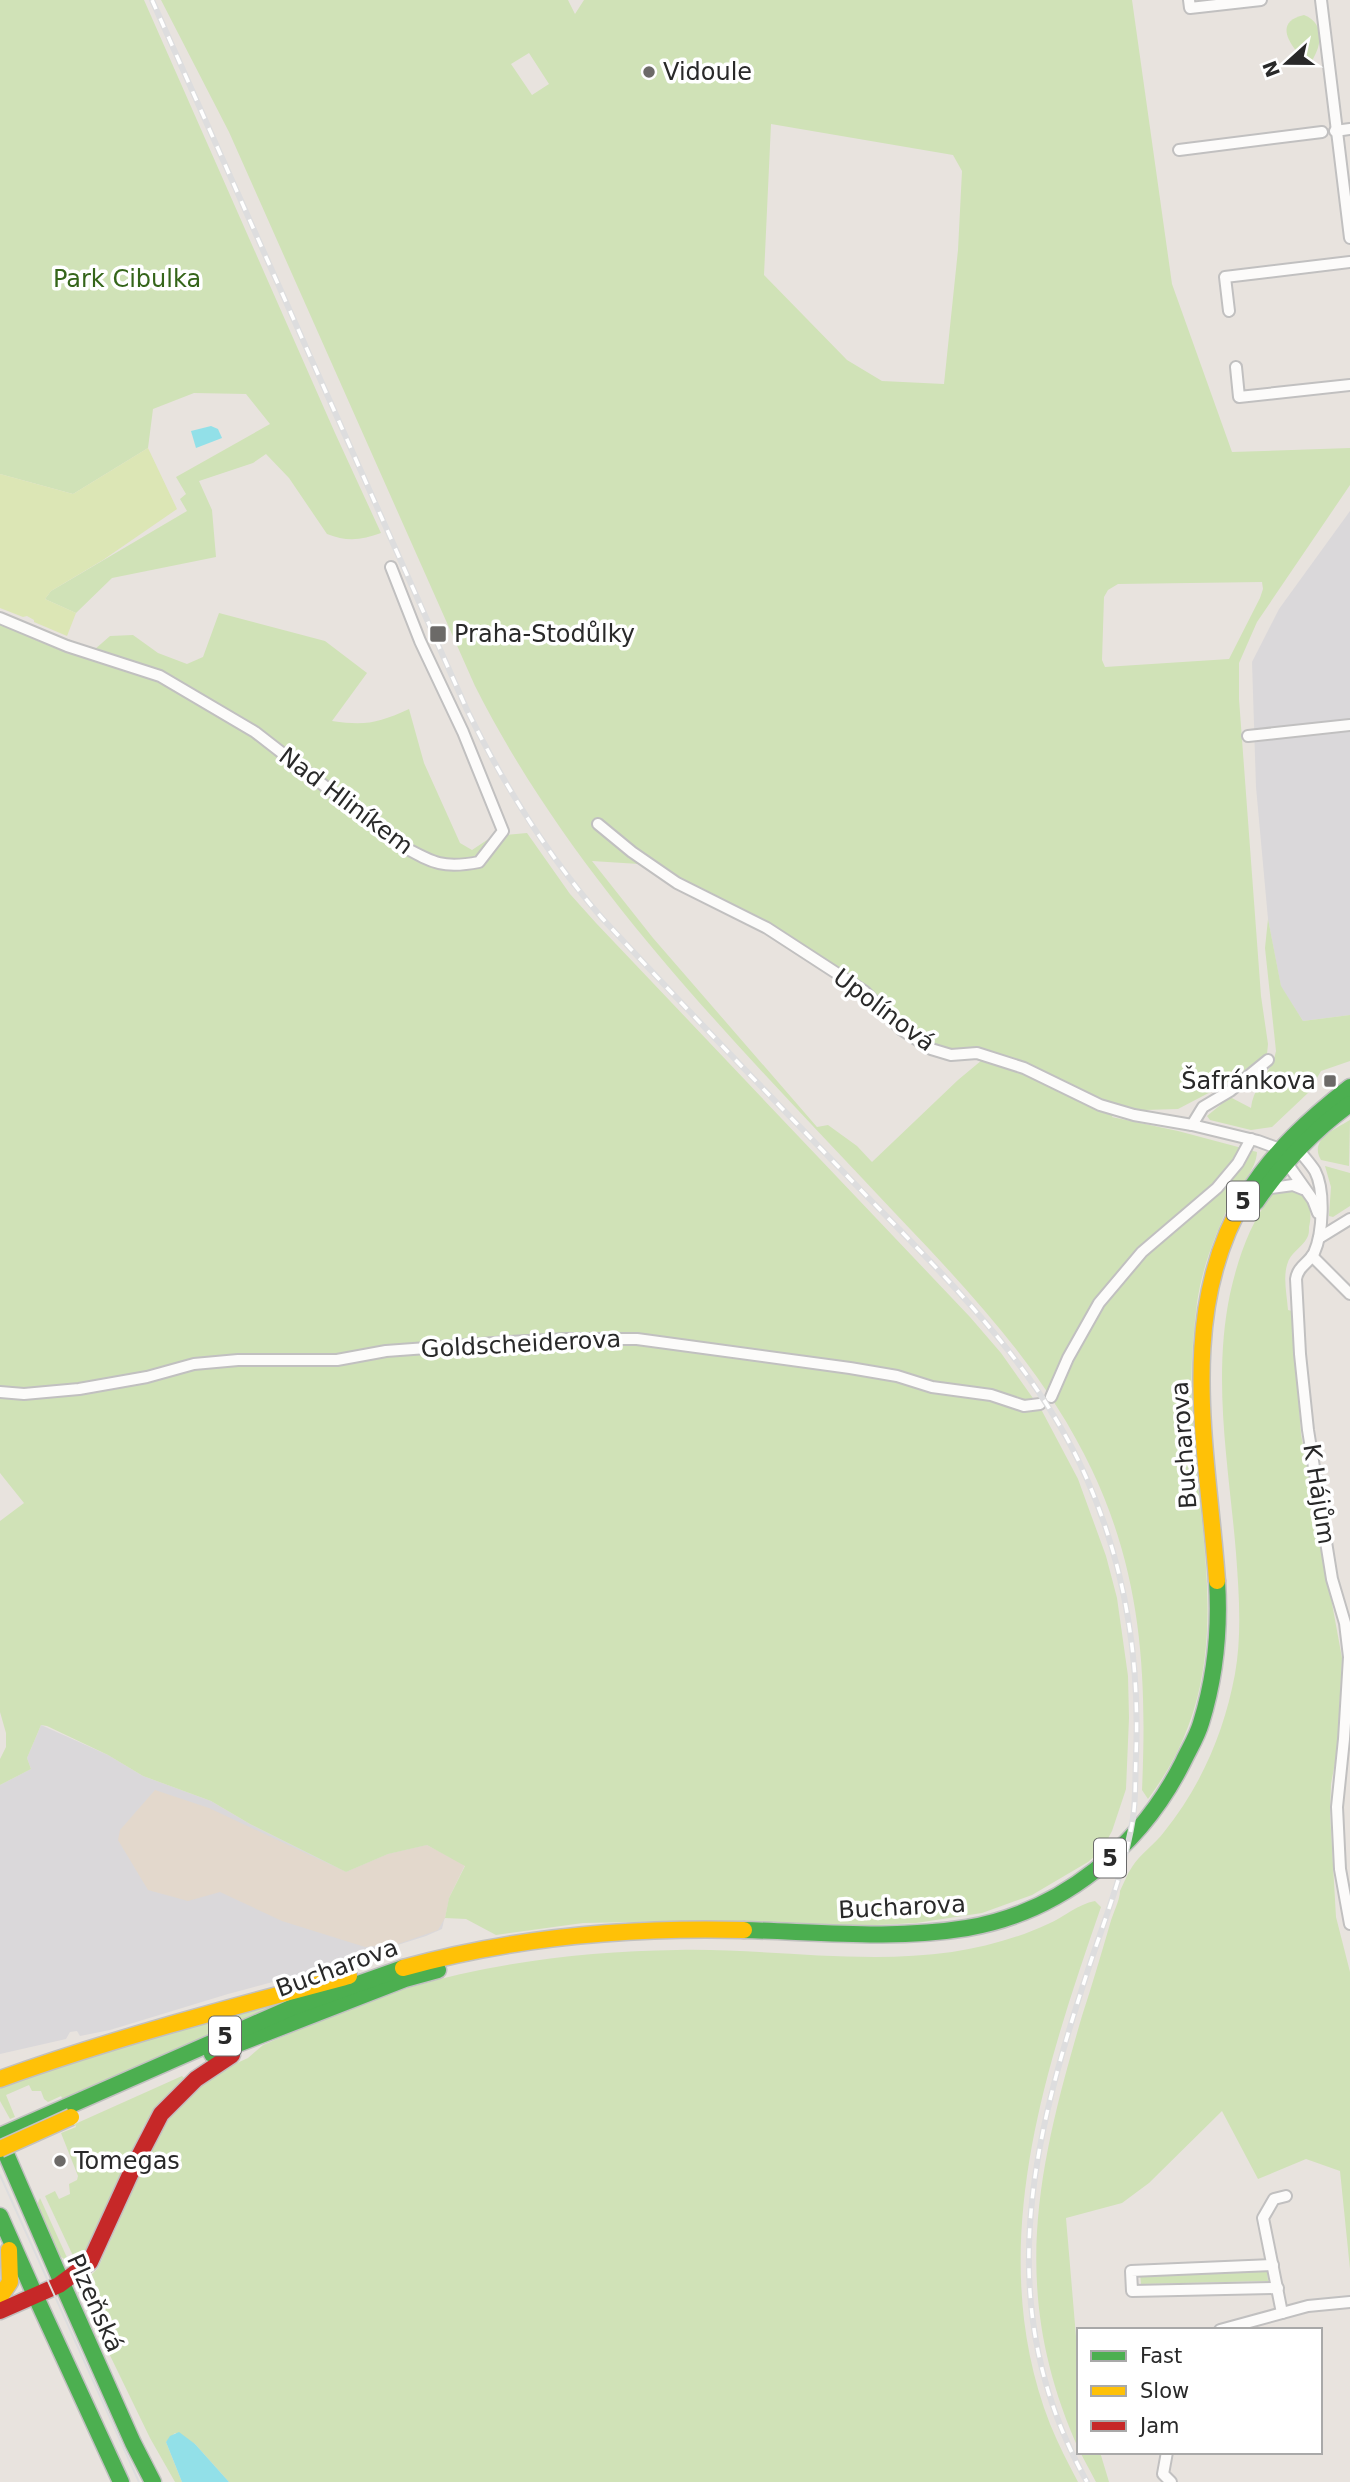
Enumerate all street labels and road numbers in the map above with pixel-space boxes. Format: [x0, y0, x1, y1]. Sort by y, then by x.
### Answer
street label: Nad Hliníkem [274, 742, 418, 860]
street label: Upolínová [828, 963, 940, 1057]
road number: 5 [1227, 1182, 1259, 1220]
street label: Goldscheiderova [420, 1325, 622, 1363]
street label: Bucharova [1166, 1380, 1202, 1510]
street label: K Hájům [1297, 1442, 1341, 1546]
road number: 5 [1094, 1839, 1126, 1878]
street label: Bucharova [837, 1890, 967, 1924]
street label: Bucharova [272, 1933, 402, 2003]
road number: 5 [209, 2016, 241, 2056]
street label: Plzeňská [61, 2250, 129, 2356]

